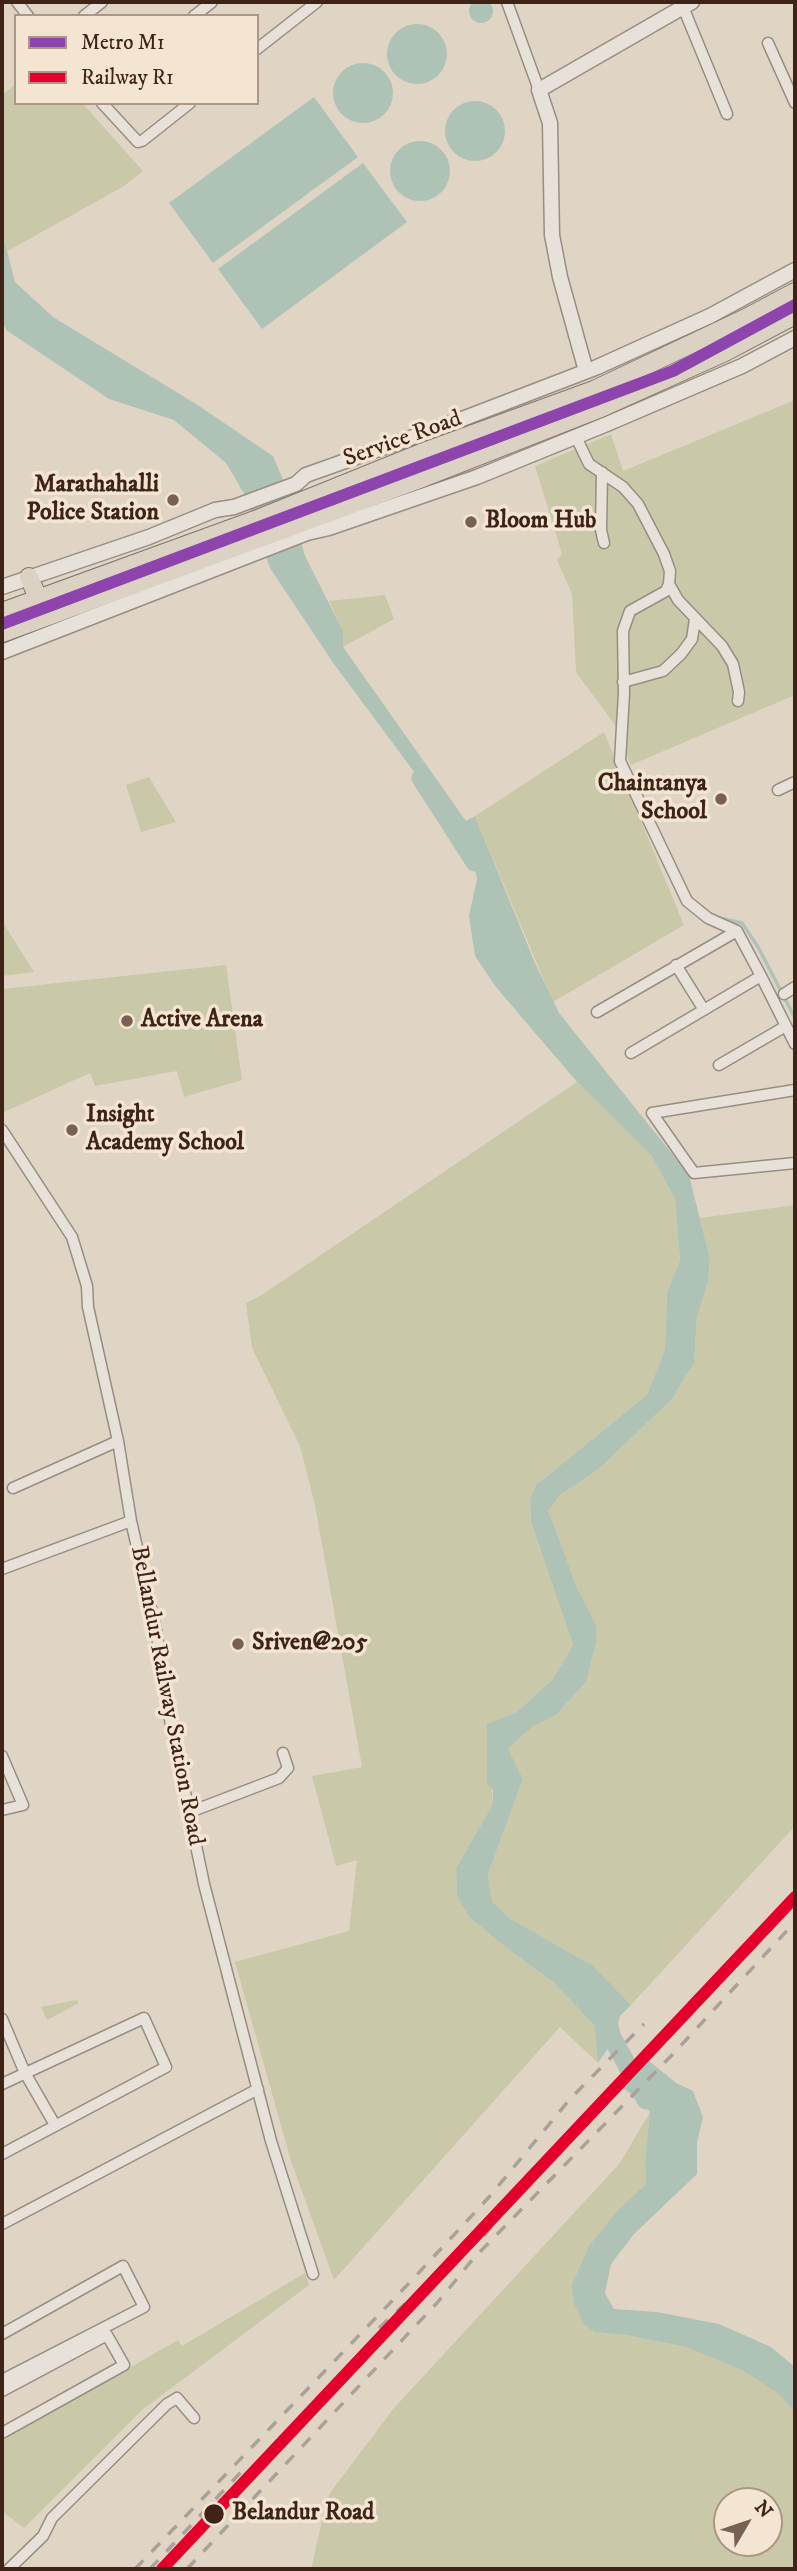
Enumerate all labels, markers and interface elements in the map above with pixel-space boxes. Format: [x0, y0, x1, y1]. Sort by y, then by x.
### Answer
legend [14, 14, 259, 105]
text: Metro M1 [81, 30, 165, 56]
text: Railway R1 [81, 65, 174, 91]
street label: Service Road [340, 405, 466, 475]
place label: Marathahalli Police Station [27, 472, 159, 528]
marker: Marathahalli Police Station [165, 492, 181, 508]
place label: Bloom Hub [485, 508, 596, 536]
marker: Bloom Hub [463, 514, 479, 530]
place label: Chaintanya School [598, 771, 707, 827]
marker: Chaintanya School [713, 791, 729, 807]
place label: Active Arena [141, 1007, 263, 1035]
marker: Active Arena [119, 1013, 135, 1029]
place label: Insight Academy School [86, 1102, 244, 1158]
marker: Insight Academy School [64, 1122, 80, 1138]
street label: Bellandur Railway Station Road [123, 1544, 209, 1848]
place label: Sriven@205 [252, 1630, 367, 1658]
marker: Sriven@205 [230, 1636, 246, 1652]
north arrow [713, 2487, 783, 2557]
text: N [749, 2496, 777, 2523]
place label: Belandur Road [232, 2500, 374, 2528]
marker: Belandur Road [202, 2502, 226, 2526]

